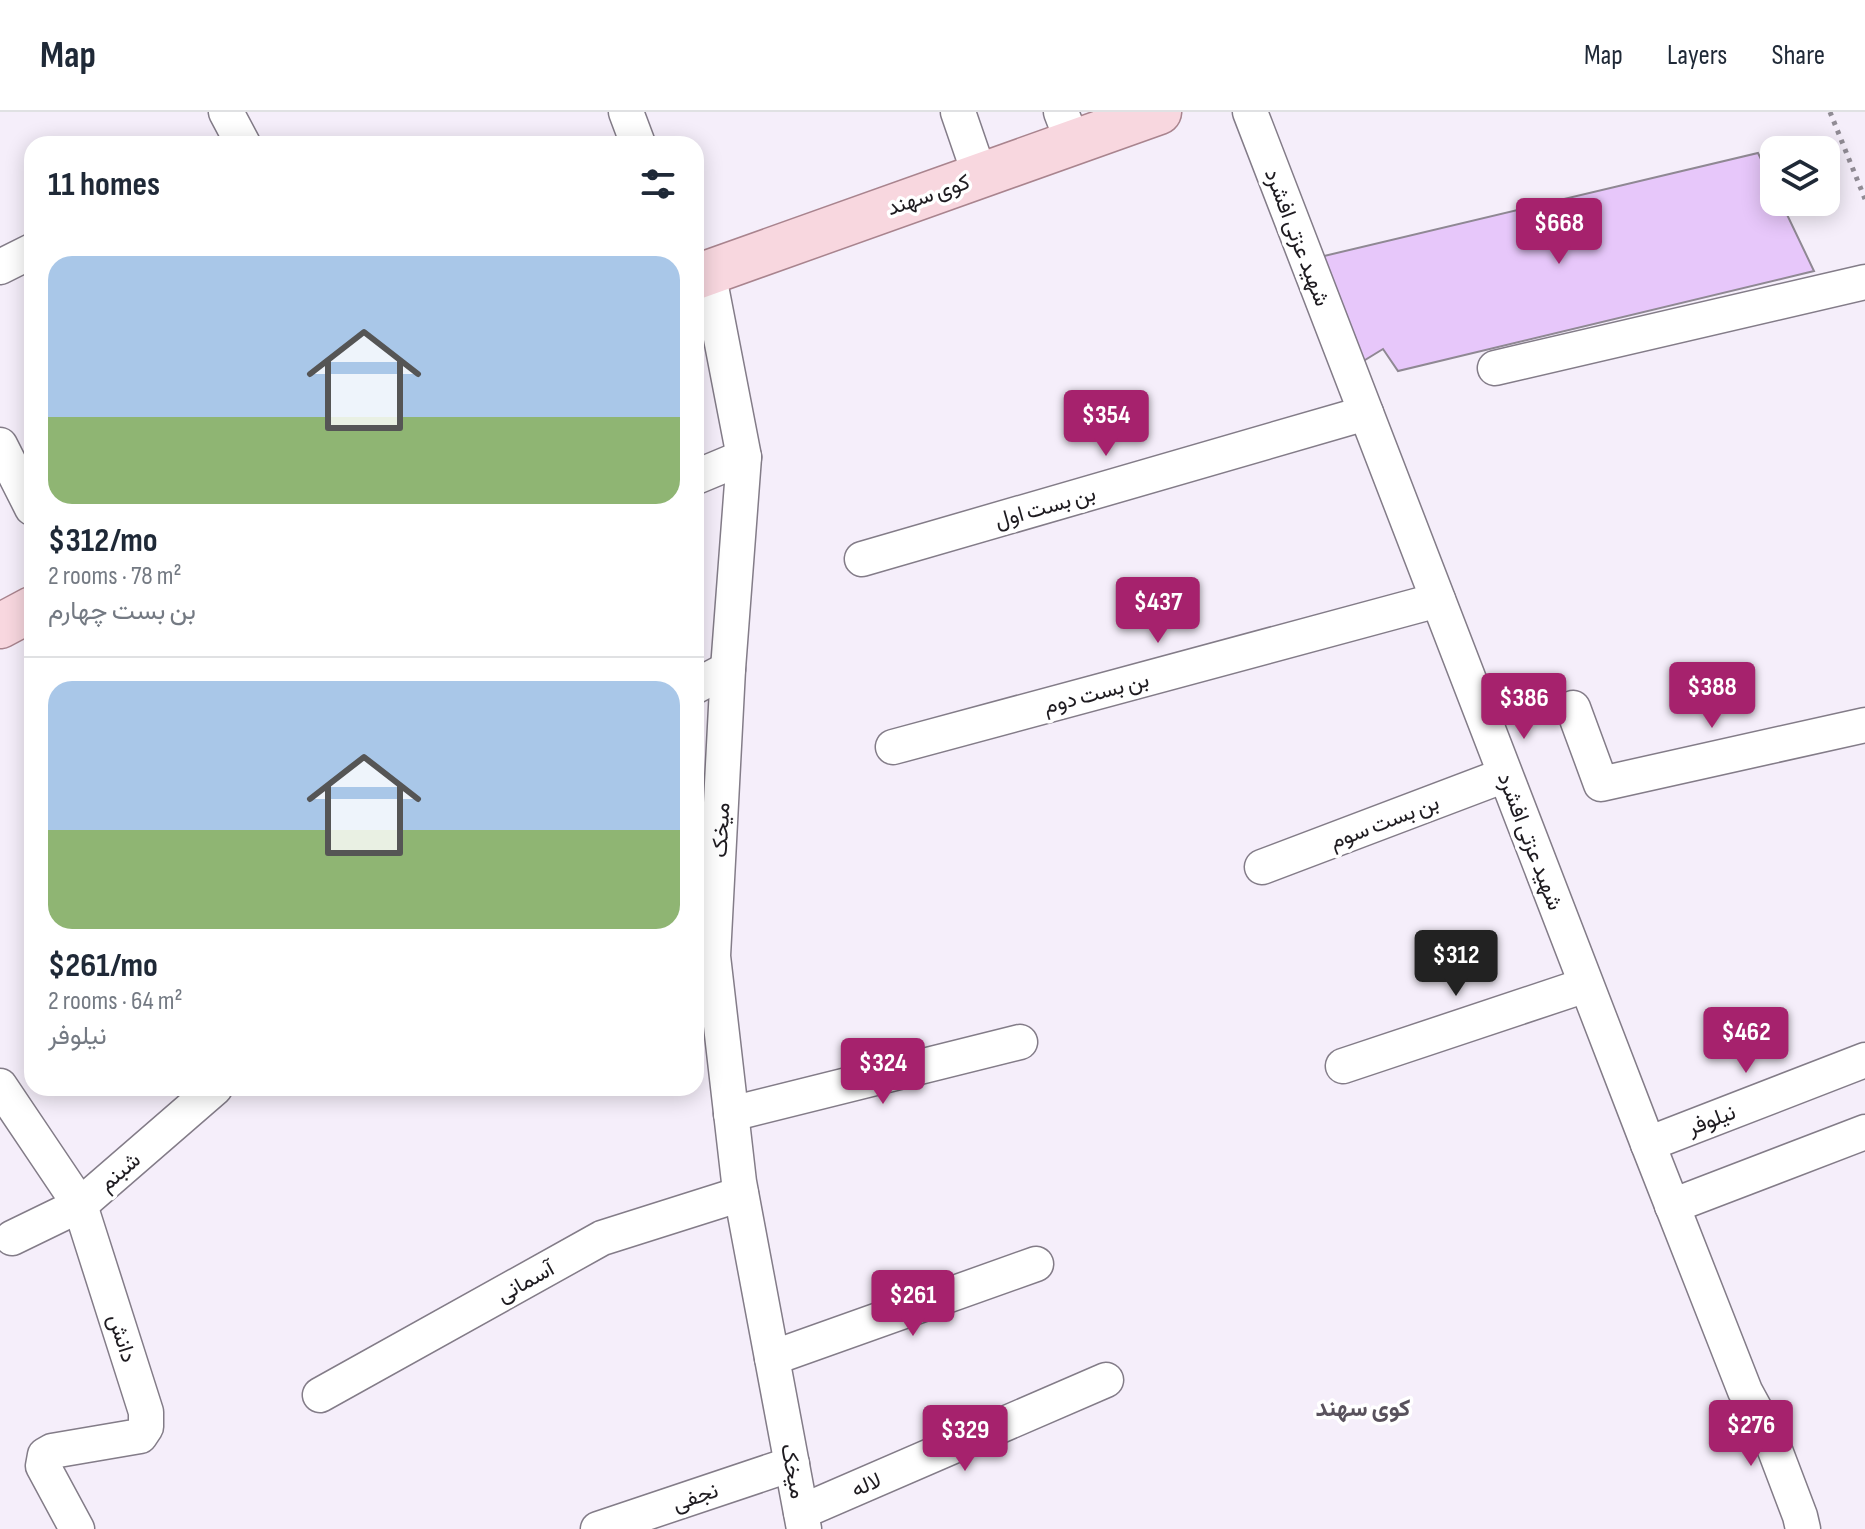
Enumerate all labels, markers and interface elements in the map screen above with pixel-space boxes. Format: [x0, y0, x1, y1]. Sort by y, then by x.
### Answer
text: Map [40, 33, 96, 78]
text: Map [1584, 39, 1623, 72]
text: Layers [1667, 39, 1727, 72]
text: Share [1771, 39, 1825, 72]
map controls [1760, 136, 1840, 216]
button: layers [1760, 136, 1840, 216]
icon: filters [636, 162, 680, 206]
text: 11 homes [48, 164, 160, 205]
street label: شهید عزتی افشرد [1258, 165, 1335, 310]
street label: کوی سهند [883, 169, 974, 222]
pin: $668 [1512, 198, 1606, 266]
text: $668 [1534, 208, 1584, 239]
icon: home [292, 308, 436, 452]
pin: $354 [1059, 390, 1153, 458]
text: $354 [1082, 400, 1130, 431]
street label: بن بست اول [992, 480, 1099, 535]
text: $312/mo [48, 520, 158, 561]
text: 2 rooms · 78 m² [48, 561, 182, 592]
pin: $437 [1111, 577, 1205, 645]
text: $437 [1134, 587, 1182, 618]
text: بن بست چهارم [48, 596, 196, 627]
pin: $388 [1665, 662, 1759, 730]
street label: بن بست دوم [1041, 666, 1152, 720]
text: $388 [1687, 672, 1737, 703]
pin: $386 [1477, 673, 1571, 741]
text: $386 [1499, 683, 1549, 714]
icon: home [292, 733, 436, 877]
street label: شهید عزتی افشرد [1491, 769, 1568, 914]
street label: بن بست سوم [1326, 789, 1443, 856]
street label: میخک [707, 802, 736, 858]
pin: $312 [1409, 930, 1503, 998]
text: $312 [1433, 940, 1479, 971]
text: $261/mo [48, 945, 158, 986]
text: 2 rooms · 64 m² [48, 986, 183, 1017]
pin: $462 [1699, 1007, 1793, 1075]
text: $462 [1721, 1017, 1771, 1048]
text: نیلوفر [48, 1021, 107, 1052]
pin: $324 [836, 1038, 930, 1106]
text: $324 [859, 1048, 907, 1079]
street label: نیلوفر [1683, 1099, 1740, 1142]
street label: شبنم [94, 1147, 146, 1198]
street label: آسمانی [492, 1255, 561, 1309]
pin: $261 [866, 1270, 960, 1338]
text: $261 [889, 1280, 937, 1311]
street label: دانش [101, 1311, 142, 1366]
district label: کوی سهند [1315, 1394, 1411, 1423]
pin: $276 [1704, 1400, 1798, 1468]
pin: $329 [918, 1405, 1012, 1473]
text: $276 [1727, 1410, 1775, 1441]
text: $329 [941, 1415, 989, 1446]
street label: میخک [774, 1442, 811, 1501]
street label: لاله [847, 1467, 886, 1504]
street label: نجفی [669, 1477, 722, 1518]

